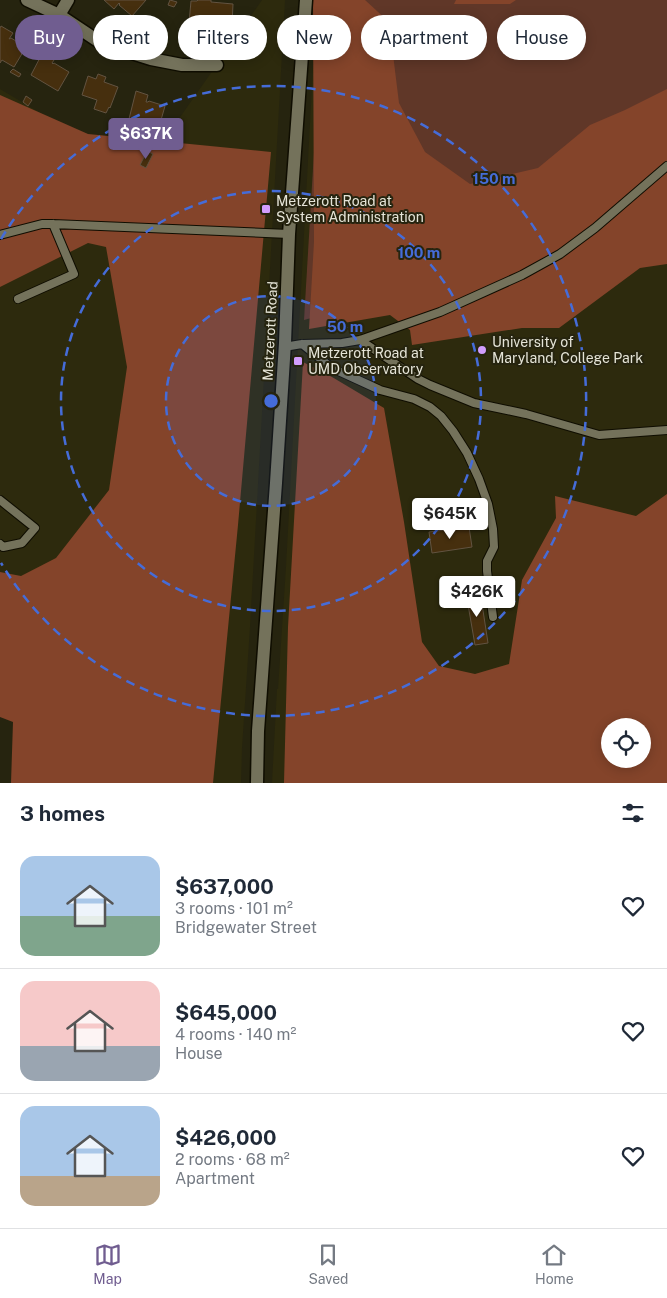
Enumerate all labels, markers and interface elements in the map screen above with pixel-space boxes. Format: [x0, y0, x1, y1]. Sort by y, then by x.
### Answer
chip: Buy [15, 15, 83, 60]
chip: Rent [93, 15, 168, 60]
chip: Filters [178, 15, 267, 60]
chip: New [277, 15, 351, 60]
chip: Apartment [361, 15, 487, 60]
chip: House [497, 15, 586, 60]
pin: $637K [111, 118, 181, 160]
text: $637K [119, 124, 173, 143]
text: 150 m [472, 170, 516, 187]
place label: Metzerott Road at System Administration [276, 193, 424, 225]
marker: Metzerott Road at System Administration [260, 203, 272, 215]
text: 100 m [398, 244, 440, 261]
street label: Metzerott Road [259, 281, 281, 381]
text: 50 m [327, 318, 363, 335]
place label: University of Maryland, College Park [492, 334, 643, 366]
marker: University of Maryland, College Park [476, 344, 488, 356]
place label: Metzerott Road at UMD Observatory [308, 345, 424, 377]
marker: Metzerott Road at UMD Observatory [292, 355, 304, 367]
centre of rings [262, 392, 280, 410]
pin: $645K [415, 498, 485, 540]
text: $645K [423, 504, 477, 523]
pin: $426K [442, 576, 512, 618]
text: $426K [450, 582, 504, 601]
map controls [601, 718, 651, 768]
button: locate [601, 718, 651, 768]
icon: filters [619, 799, 647, 827]
text: 3 homes [20, 801, 105, 826]
text: $637,000 [175, 874, 274, 899]
icon: home [60, 876, 120, 936]
icon: heart [619, 892, 647, 920]
text: 3 rooms · 101 m² [175, 899, 293, 918]
text: Bridgewater Street [175, 918, 317, 937]
text: $645,000 [175, 1000, 277, 1025]
icon: home [60, 1001, 120, 1061]
icon: heart [619, 1017, 647, 1045]
text: 4 rooms · 140 m² [175, 1025, 296, 1044]
text: House [175, 1044, 223, 1063]
text: $426,000 [175, 1125, 277, 1150]
icon: home [60, 1126, 120, 1186]
icon: heart [619, 1142, 647, 1170]
text: 2 rooms · 68 m² [175, 1150, 290, 1169]
text: Apartment [175, 1169, 255, 1188]
tab: Map [93, 1241, 122, 1287]
tab: Saved [308, 1241, 348, 1287]
tab: Home [535, 1241, 574, 1287]

